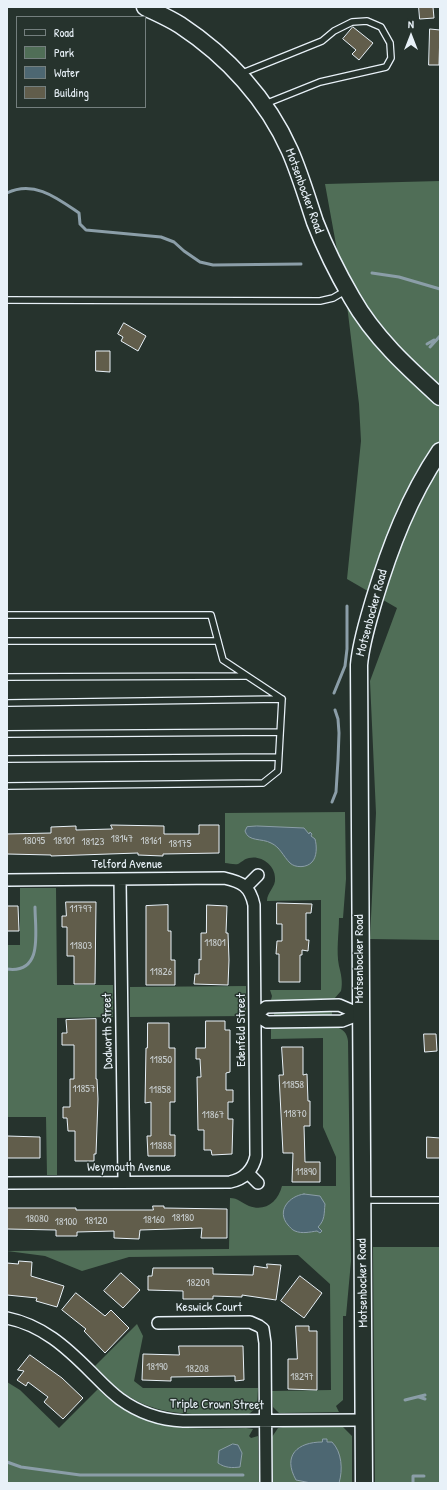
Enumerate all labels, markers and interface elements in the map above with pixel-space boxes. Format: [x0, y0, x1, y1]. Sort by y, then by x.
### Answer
legend [16, 16, 146, 108]
north arrow [391, 16, 431, 56]
text: N [408, 17, 414, 31]
text: Road [54, 24, 74, 41]
text: Park [54, 44, 74, 61]
text: Water [54, 64, 80, 81]
text: Building [54, 84, 89, 101]
street label: Motsenbocker Road [281, 147, 327, 235]
street label: Motsenbocker Road [353, 568, 391, 658]
house number: 18147 [111, 832, 133, 846]
house number: 18095 [23, 834, 45, 848]
house number: 18101 [53, 834, 75, 848]
house number: 18161 [140, 834, 162, 848]
house number: 18123 [82, 835, 104, 849]
house number: 18175 [169, 837, 191, 851]
street label: Telford Avenue [92, 857, 162, 873]
house number: 11797 [70, 902, 92, 916]
street label: Motsenbocker Road [352, 914, 368, 1004]
house number: 11801 [204, 936, 226, 950]
house number: 11803 [70, 939, 92, 953]
house number: 11826 [150, 965, 172, 979]
street label: Dodworth Street [100, 993, 116, 1069]
street label: Edenfeld Street [234, 993, 250, 1067]
house number: 11850 [150, 1053, 172, 1067]
house number: 11858 [282, 1078, 304, 1092]
house number: 11857 [73, 1082, 95, 1096]
house number: 11858 [149, 1083, 171, 1097]
house number: 11870 [283, 1107, 307, 1121]
house number: 11867 [202, 1108, 224, 1122]
house number: 11888 [150, 1139, 172, 1153]
street label: Weymouth Avenue [87, 1160, 171, 1176]
house number: 11890 [295, 1165, 317, 1179]
house number: 18180 [172, 1211, 194, 1225]
house number: 18080 [25, 1212, 49, 1226]
house number: 18160 [143, 1213, 165, 1227]
house number: 18120 [85, 1214, 107, 1228]
house number: 18100 [55, 1215, 77, 1229]
street label: Motsenbocker Road [354, 1238, 372, 1328]
house number: 18209 [187, 1276, 209, 1290]
street label: Keswick Court [176, 1300, 242, 1316]
house number: 18190 [146, 1360, 168, 1374]
house number: 18208 [185, 1362, 209, 1376]
house number: 18297 [290, 1370, 314, 1384]
street label: Triple Crown Street [170, 1396, 264, 1414]

